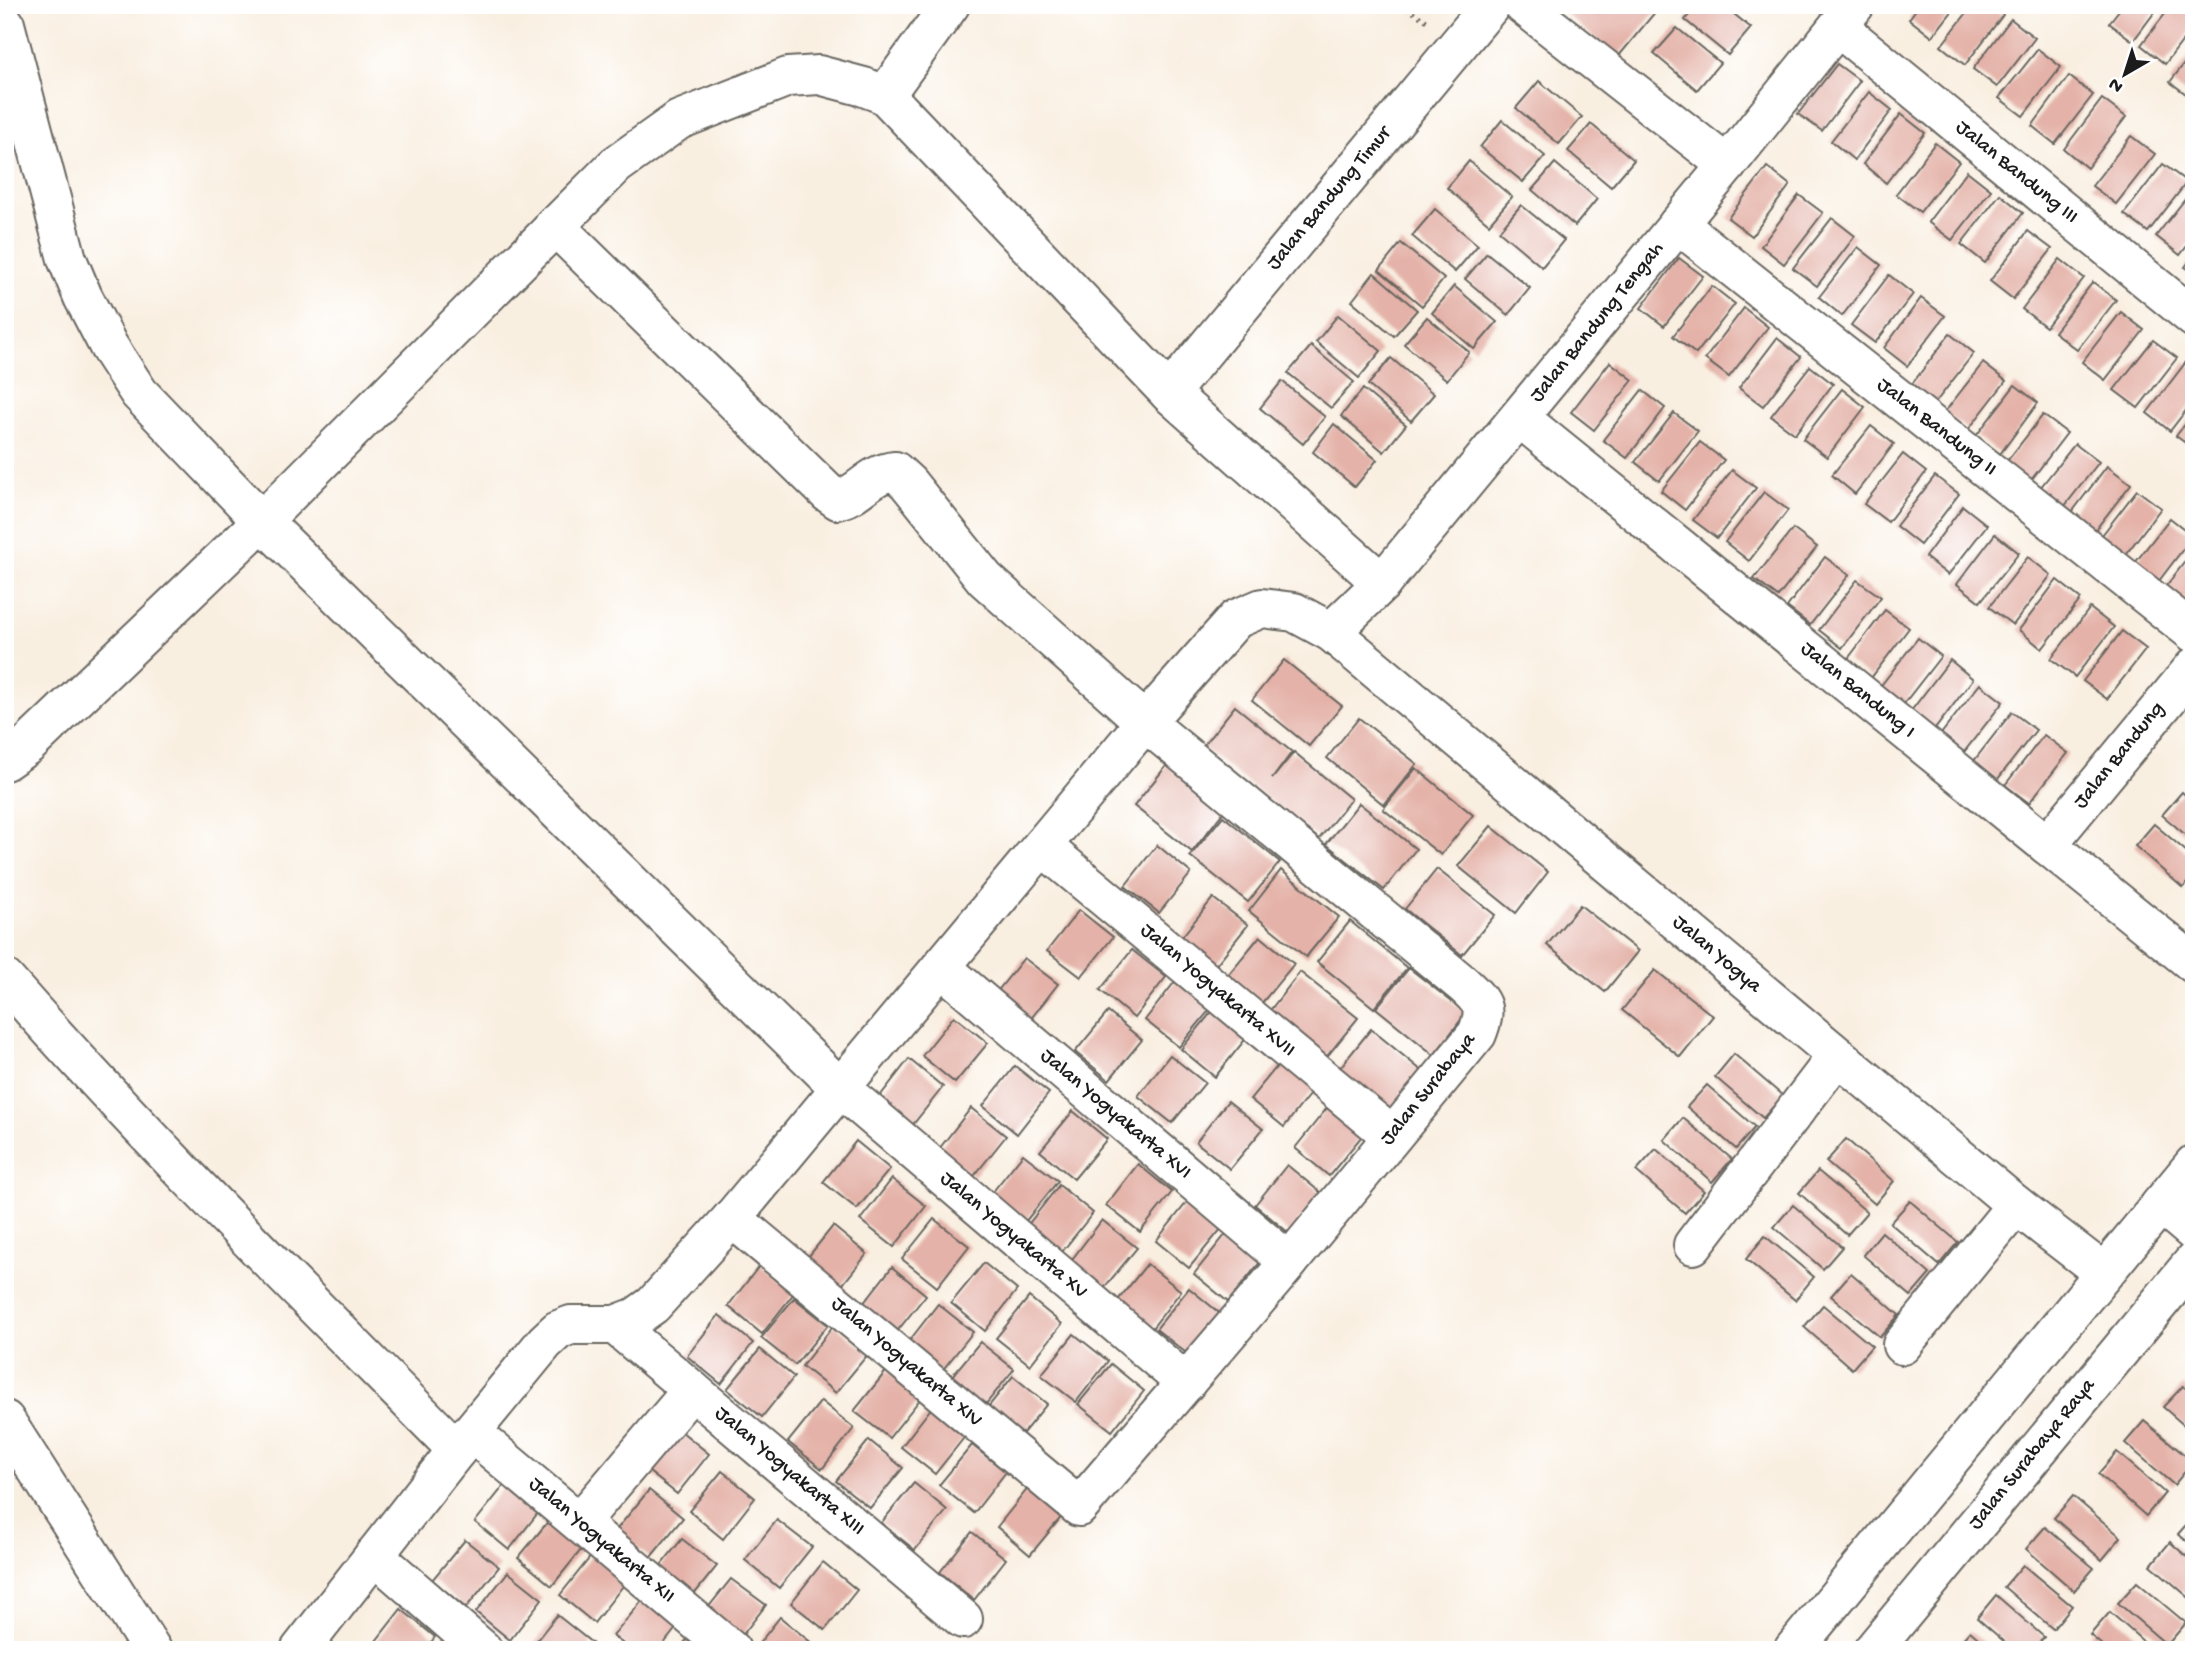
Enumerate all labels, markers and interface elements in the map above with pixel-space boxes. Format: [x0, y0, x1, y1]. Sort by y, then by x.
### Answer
north arrow [2090, 38, 2160, 108]
text: N [2104, 72, 2129, 97]
street label: Jalan Bandung III [1950, 116, 2082, 230]
street label: Jalan Bandung Timur [1262, 121, 1399, 276]
street label: Jalan Bandung Tengah [1526, 238, 1670, 408]
street label: Jalan Bandung II [1871, 373, 2001, 483]
street label: Jalan Bandung I [1795, 637, 1919, 745]
street label: Jalan Bandung [2069, 697, 2171, 815]
street label: Jalan Yogya [1666, 911, 1767, 1000]
street label: Jalan Yogyakarta XVII [1134, 919, 1300, 1063]
street label: Jalan Surabaya [1376, 1028, 1483, 1151]
street label: Jalan Yogyakarta XVI [1034, 1044, 1196, 1186]
street label: Jalan Yogyakarta XV [934, 1167, 1092, 1305]
street label: Jalan Yogyakarta XIV [825, 1292, 987, 1434]
street label: Jalan Surabaya Raya [1964, 1373, 2102, 1536]
street label: Jalan Yogyakarta XIII [709, 1402, 869, 1542]
street label: Jalan Yogyakarta XII [523, 1472, 679, 1610]

